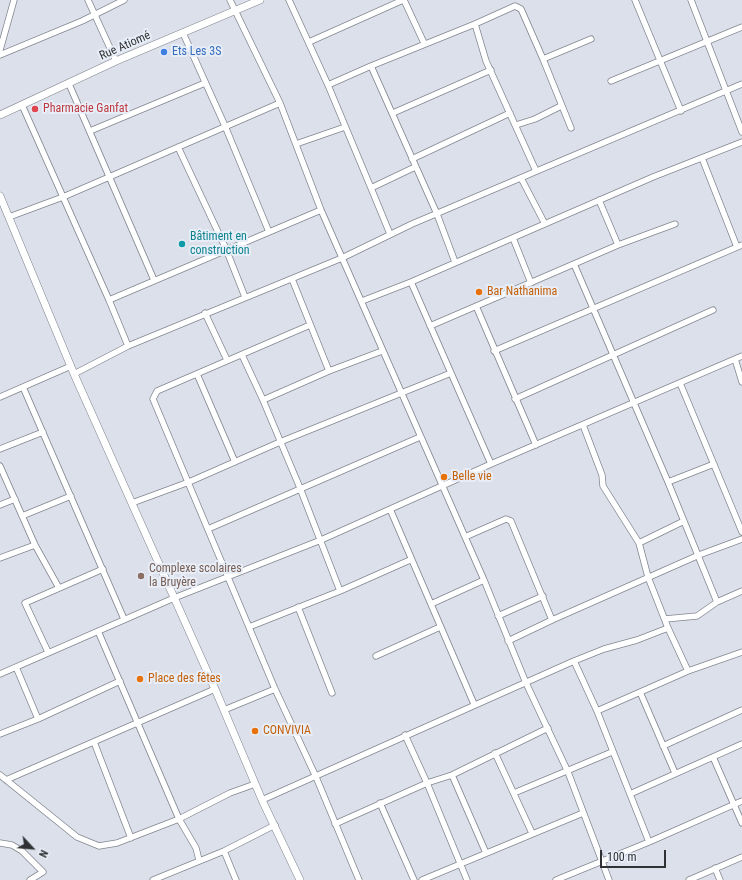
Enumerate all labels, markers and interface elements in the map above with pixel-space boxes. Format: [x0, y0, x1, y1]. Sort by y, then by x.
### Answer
street label: Rue Atiomé [97, 28, 153, 64]
place label: Ets Les 3S [172, 45, 221, 59]
marker: Ets Les 3S [159, 47, 169, 57]
place label: Pharmacie Ganfat [43, 102, 128, 116]
marker: Pharmacie Ganfat [30, 104, 40, 114]
place label: Bâtiment en construction [190, 230, 250, 258]
marker: Bâtiment en construction [177, 239, 187, 249]
place label: Bar Nathanima [487, 285, 557, 299]
marker: Bar Nathanima [474, 287, 484, 297]
place label: Belle vie [452, 470, 492, 484]
marker: Belle vie [439, 472, 449, 482]
place label: Complexe scolaires la Bruyère [149, 562, 242, 590]
marker: Complexe scolaires la Bruyère [136, 571, 146, 581]
place label: Place des fêtes [148, 672, 221, 686]
marker: Place des fêtes [135, 674, 145, 684]
place label: CONVIVIA [263, 724, 311, 738]
marker: CONVIVIA [250, 726, 260, 736]
north arrow [12, 828, 52, 868]
scale bar [602, 842, 668, 868]
text: N [36, 848, 51, 859]
text: 100 m [607, 850, 637, 864]

